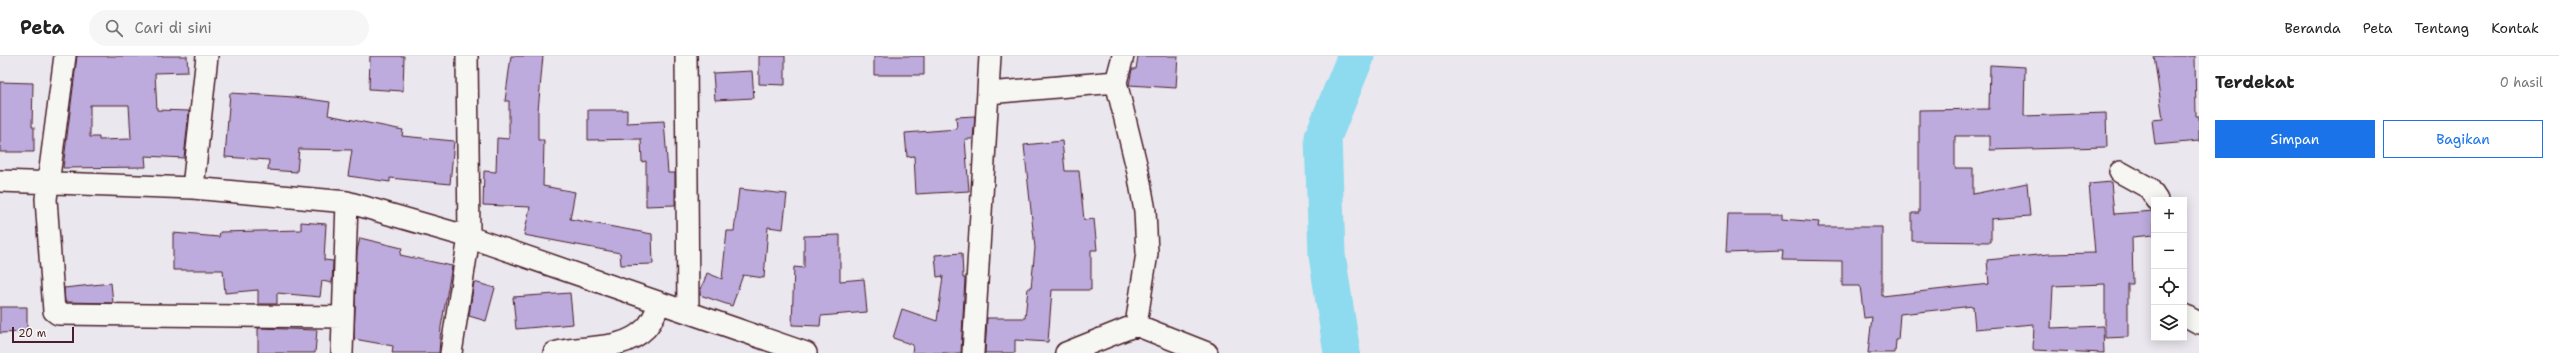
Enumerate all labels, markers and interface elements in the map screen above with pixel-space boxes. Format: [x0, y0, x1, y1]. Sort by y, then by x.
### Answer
search box [89, 10, 369, 46]
text: Peta [20, 15, 65, 40]
icon: search [103, 17, 125, 39]
text: Cari di sini [135, 18, 212, 38]
text: Beranda [2284, 19, 2341, 37]
text: Peta [2363, 19, 2393, 37]
text: Tentang [2415, 19, 2469, 37]
text: Kontak [2491, 19, 2539, 37]
text: Terdekat [2215, 71, 2295, 93]
text: 0 hasil [2500, 74, 2543, 91]
button: Simpan [2215, 120, 2375, 158]
button: Bagikan [2383, 120, 2543, 158]
map controls [2151, 197, 2187, 341]
button: + [2151, 197, 2187, 233]
button: − [2151, 233, 2187, 269]
button: locate [2151, 269, 2187, 305]
button: layers [2151, 305, 2187, 341]
scale bar [12, 325, 74, 344]
text: 20 m [18, 326, 46, 341]

